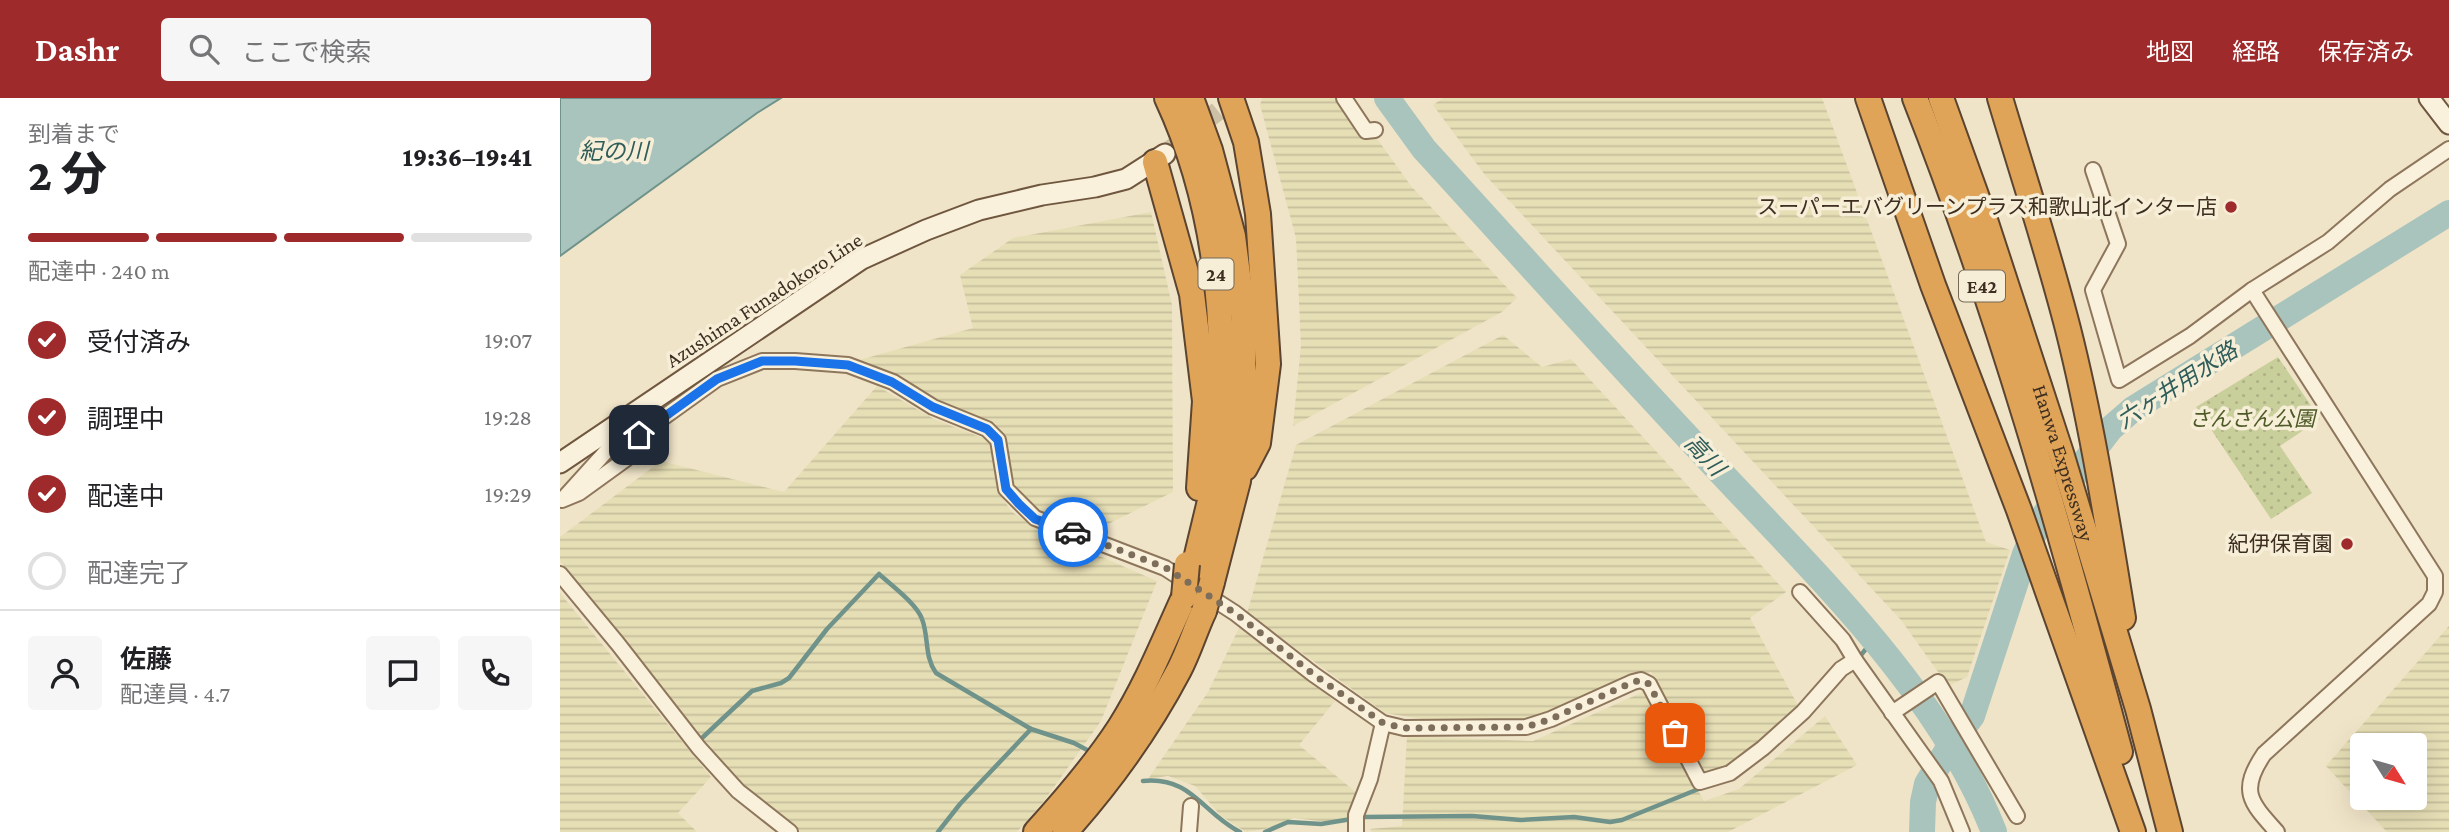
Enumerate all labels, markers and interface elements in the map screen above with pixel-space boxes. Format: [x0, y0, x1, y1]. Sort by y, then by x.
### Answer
search box [161, 18, 651, 81]
icon: search [185, 30, 223, 68]
text: Dashr [35, 31, 119, 68]
text: ここで検索 [241, 38, 371, 67]
text: 地図 [2146, 38, 2194, 65]
text: 経路 [2232, 38, 2280, 65]
text: 保存済み [2318, 38, 2414, 65]
text: 到着まで [28, 121, 120, 147]
water label: 紀の川 [580, 138, 652, 164]
text: 19:36–19:41 [403, 143, 532, 172]
text: 2 分 [28, 149, 107, 200]
place label: スーパーエバグリーンプラス和歌山北インター店 [1757, 195, 2217, 219]
marker: スーパーエバグリーンプラス和歌山北インター店 [2223, 199, 2239, 215]
street label: Azushima Funadokoro Line [661, 227, 867, 373]
text: 配達中 · 240 m [28, 258, 170, 284]
road number: 24 [1198, 258, 1234, 290]
road number: E42 [1959, 270, 2005, 302]
icon: check [28, 321, 66, 359]
text: 19:07 [484, 327, 532, 353]
text: 受付済み [87, 328, 191, 357]
water label: 六ヶ井用水路 [2112, 335, 2244, 433]
street label: Hanwa Expressway [2027, 382, 2099, 545]
icon: check [28, 398, 66, 436]
text: 19:28 [484, 404, 532, 430]
text: 調理中 [87, 405, 165, 434]
pin [609, 405, 669, 465]
park label: さんさん公園 [2189, 407, 2318, 431]
icon: home [620, 416, 658, 454]
water label: 高川 [1680, 429, 1732, 483]
icon: check [28, 475, 66, 513]
text: 19:29 [485, 481, 532, 507]
text: 配達中 [87, 482, 165, 511]
courier [1038, 497, 1108, 567]
icon: car [1054, 513, 1092, 551]
place label: 紀伊保育園 [2228, 532, 2333, 556]
marker: 紀伊保育園 [2339, 536, 2355, 552]
text: 配達完了 [87, 559, 191, 588]
button: person [28, 636, 102, 710]
button: chat [366, 636, 440, 710]
button: phone [458, 636, 532, 710]
text: 佐藤 [120, 645, 172, 674]
text: 配達員 · 4.7 [120, 681, 230, 707]
pin [1645, 703, 1705, 763]
icon: bag [1656, 714, 1694, 752]
north arrow [2350, 733, 2427, 810]
map controls [2350, 733, 2427, 810]

